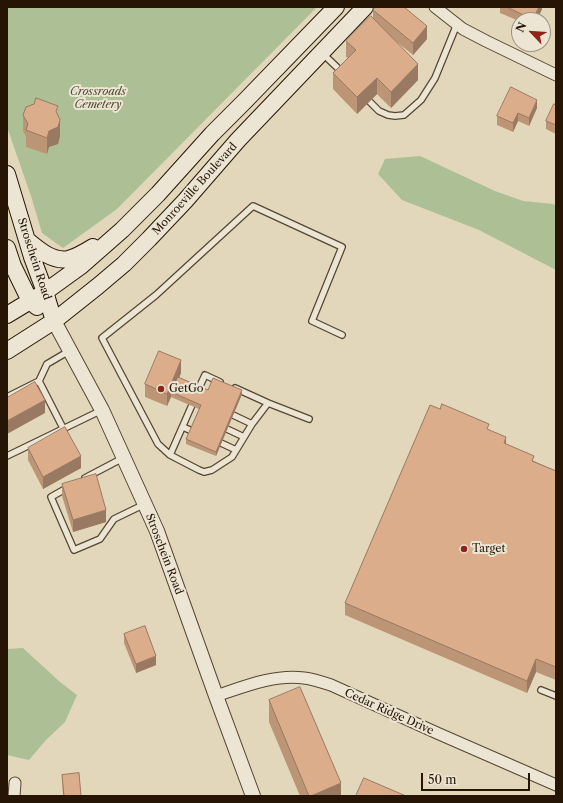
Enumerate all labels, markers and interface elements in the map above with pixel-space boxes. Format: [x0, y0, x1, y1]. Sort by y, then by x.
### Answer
north arrow [511, 12, 551, 52]
text: N [513, 20, 529, 35]
park label: Crossroads Cemetery [70, 85, 126, 111]
street label: Monroeville Boulevard [150, 140, 240, 238]
street label: Stroschein Road [14, 216, 54, 302]
place label: GetGo [169, 382, 204, 396]
marker: GetGo [156, 384, 166, 394]
street label: Stroschein Road [142, 512, 186, 596]
place label: Target [472, 542, 505, 556]
marker: Target [459, 544, 469, 554]
street label: Cedar Ridge Drive [342, 686, 436, 738]
scale bar [423, 765, 532, 791]
text: 50 m [428, 772, 457, 787]

